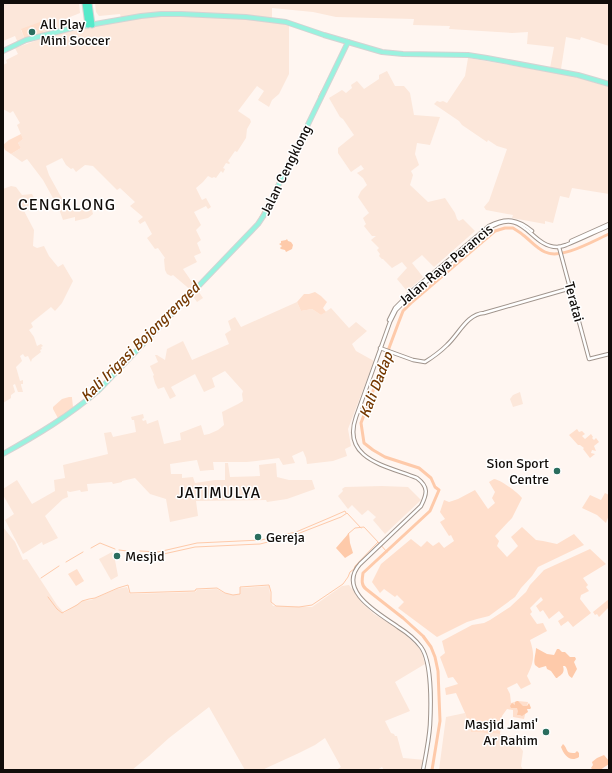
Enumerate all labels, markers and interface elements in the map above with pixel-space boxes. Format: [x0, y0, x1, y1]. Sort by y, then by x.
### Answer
place label: All Play Mini Soccer [40, 16, 111, 49]
marker: All Play Mini Soccer [27, 27, 37, 37]
street label: Jalan Cengklong [257, 122, 315, 218]
district label: CENGKLONG [18, 195, 116, 215]
street label: Jalan Raya Perancis [395, 221, 497, 309]
water label: Kali Irigasi Bojongrenged [77, 277, 205, 405]
street label: Teratai [561, 280, 587, 324]
water label: Kali Dadap [355, 349, 397, 420]
place label: Sion Sport Centre [487, 455, 549, 488]
marker: Sion Sport Centre [552, 466, 562, 476]
district label: JATIMULYA [177, 483, 261, 503]
place label: Gereja [266, 529, 305, 546]
marker: Gereja [253, 532, 263, 542]
place label: Mesjid [125, 548, 165, 565]
marker: Mesjid [112, 551, 122, 561]
place label: Masjid Jami' Ar Rahim [464, 716, 538, 749]
marker: Masjid Jami' Ar Rahim [541, 727, 551, 737]

